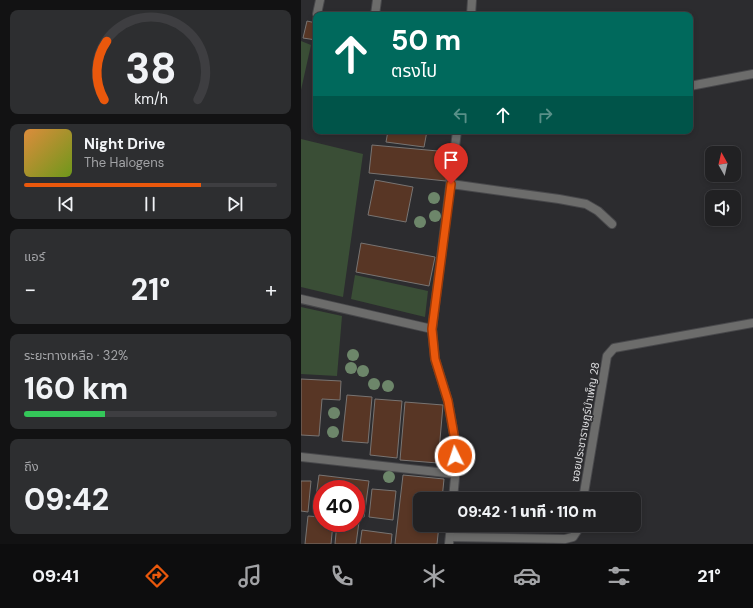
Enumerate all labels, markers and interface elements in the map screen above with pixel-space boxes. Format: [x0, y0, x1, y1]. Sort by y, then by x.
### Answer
text: 50 m [391, 22, 461, 59]
icon: ahead [325, 28, 377, 80]
text: 38 [125, 42, 176, 96]
text: ตรงไป [391, 59, 437, 83]
text: km/h [134, 90, 167, 108]
icon: left [450, 104, 472, 126]
icon: ahead [492, 104, 514, 126]
icon: right [534, 104, 556, 126]
text: Night Drive [84, 134, 165, 154]
pin [434, 143, 468, 184]
north arrow [705, 146, 741, 182]
map controls [705, 146, 741, 226]
icon: arrive [440, 149, 462, 171]
text: The Halogens [84, 154, 164, 171]
button: sound [705, 190, 741, 226]
icon: previous [55, 193, 77, 215]
icon: pause [139, 193, 161, 215]
icon: next [224, 193, 246, 215]
text: แอร์ [24, 248, 45, 265]
text: 21° [131, 270, 170, 309]
text: − [24, 275, 36, 304]
text: + [265, 275, 277, 304]
text: ระยะทางเหลือ · 32% [24, 347, 128, 364]
street label: ซอยประชาราษฎร์บำเพ็ญ 28 [568, 361, 602, 483]
text: 160 km [24, 369, 128, 408]
position arrow [434, 435, 476, 477]
text: ถึง [24, 458, 39, 475]
text: 09:42 [24, 480, 109, 519]
speed limit sign: 40 [313, 480, 365, 532]
text: 09:42 · 1 นาที · 110 m [458, 502, 596, 522]
icon: directions [143, 562, 171, 590]
icon: music [236, 562, 264, 590]
icon: phone [328, 562, 356, 590]
icon: climate [420, 562, 448, 590]
icon: car [513, 562, 541, 590]
icon: filters [605, 562, 633, 590]
text: 09:41 [32, 564, 79, 588]
text: 21° [697, 564, 721, 588]

